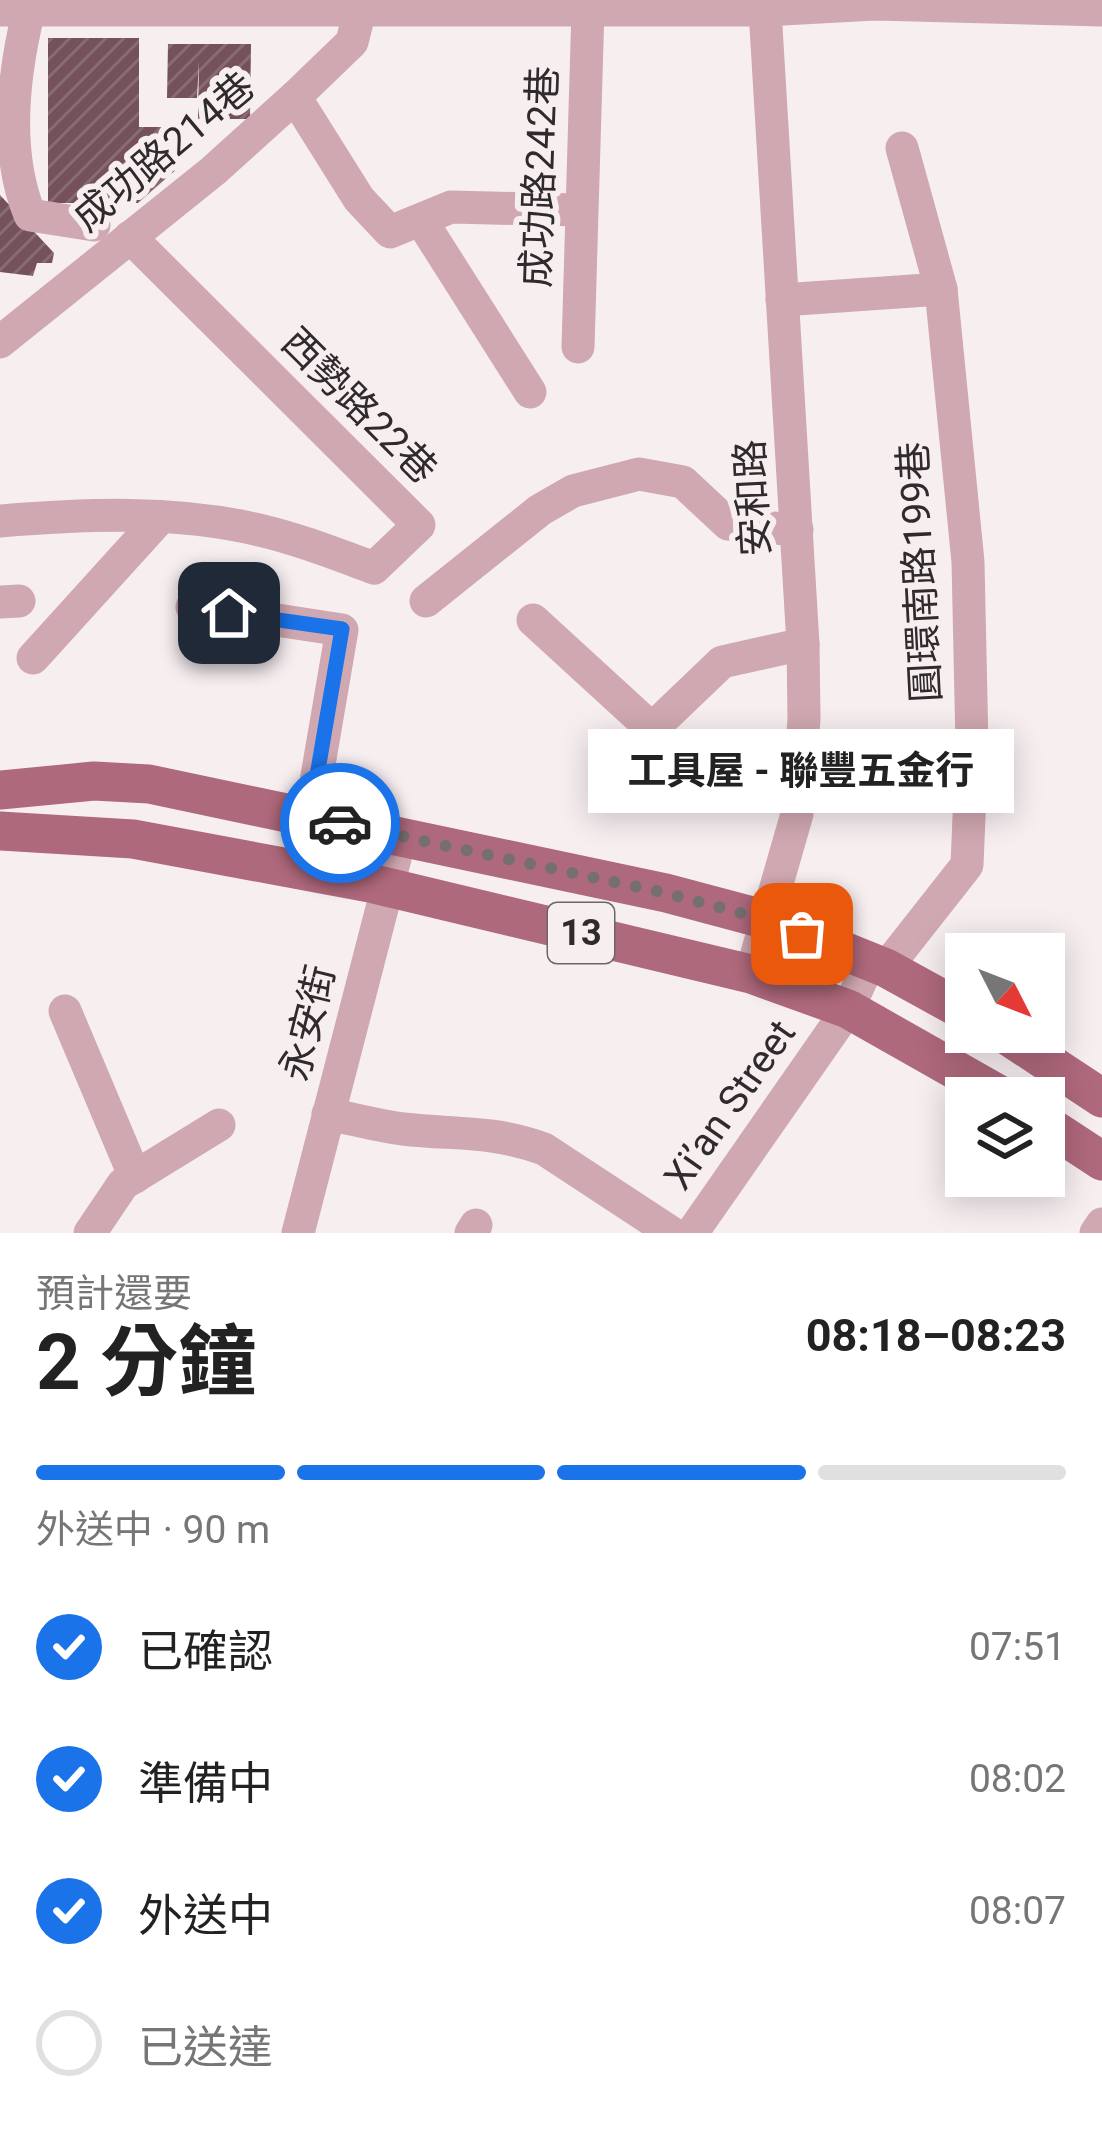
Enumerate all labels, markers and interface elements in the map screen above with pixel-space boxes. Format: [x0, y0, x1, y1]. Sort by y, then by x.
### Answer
street label: 成功路214巷 [64, 63, 264, 241]
street label: 成功路242巷 [513, 65, 567, 289]
street label: 西勢路22巷 [272, 319, 446, 493]
street label: 安和路 [727, 438, 779, 558]
street label: 圓環南路199巷 [890, 441, 950, 703]
pin [178, 562, 280, 664]
icon: home [196, 580, 262, 646]
callout: 工具屋 - 聯豐五金行 [589, 730, 1015, 814]
text: 工具屋 - 聯豐五金行 [628, 748, 974, 794]
courier [280, 763, 400, 883]
icon: car [307, 790, 373, 856]
pin [751, 883, 853, 985]
icon: bag [769, 901, 835, 967]
road number: 13 [548, 903, 614, 963]
north arrow [945, 933, 1065, 1053]
map controls [945, 933, 1065, 1197]
street label: 永安街 [272, 961, 344, 1085]
street label: Xi’an Street [655, 1011, 805, 1199]
button: layers [945, 1077, 1065, 1197]
text: 預計還要 [36, 1271, 192, 1317]
text: 08:18–08:23 [806, 1309, 1066, 1362]
text: 2 分鐘 [36, 1317, 256, 1408]
text: 外送中 · 90 m [36, 1507, 270, 1553]
icon: check [36, 1614, 102, 1680]
text: 07:51 [969, 1624, 1066, 1670]
text: 已確認 [138, 1625, 273, 1678]
icon: check [36, 1746, 102, 1812]
text: 08:02 [969, 1756, 1066, 1802]
text: 準備中 [138, 1757, 273, 1810]
icon: check [36, 1878, 102, 1944]
text: 08:07 [969, 1888, 1066, 1934]
text: 外送中 [138, 1889, 273, 1942]
text: 已送達 [138, 2021, 273, 2074]

